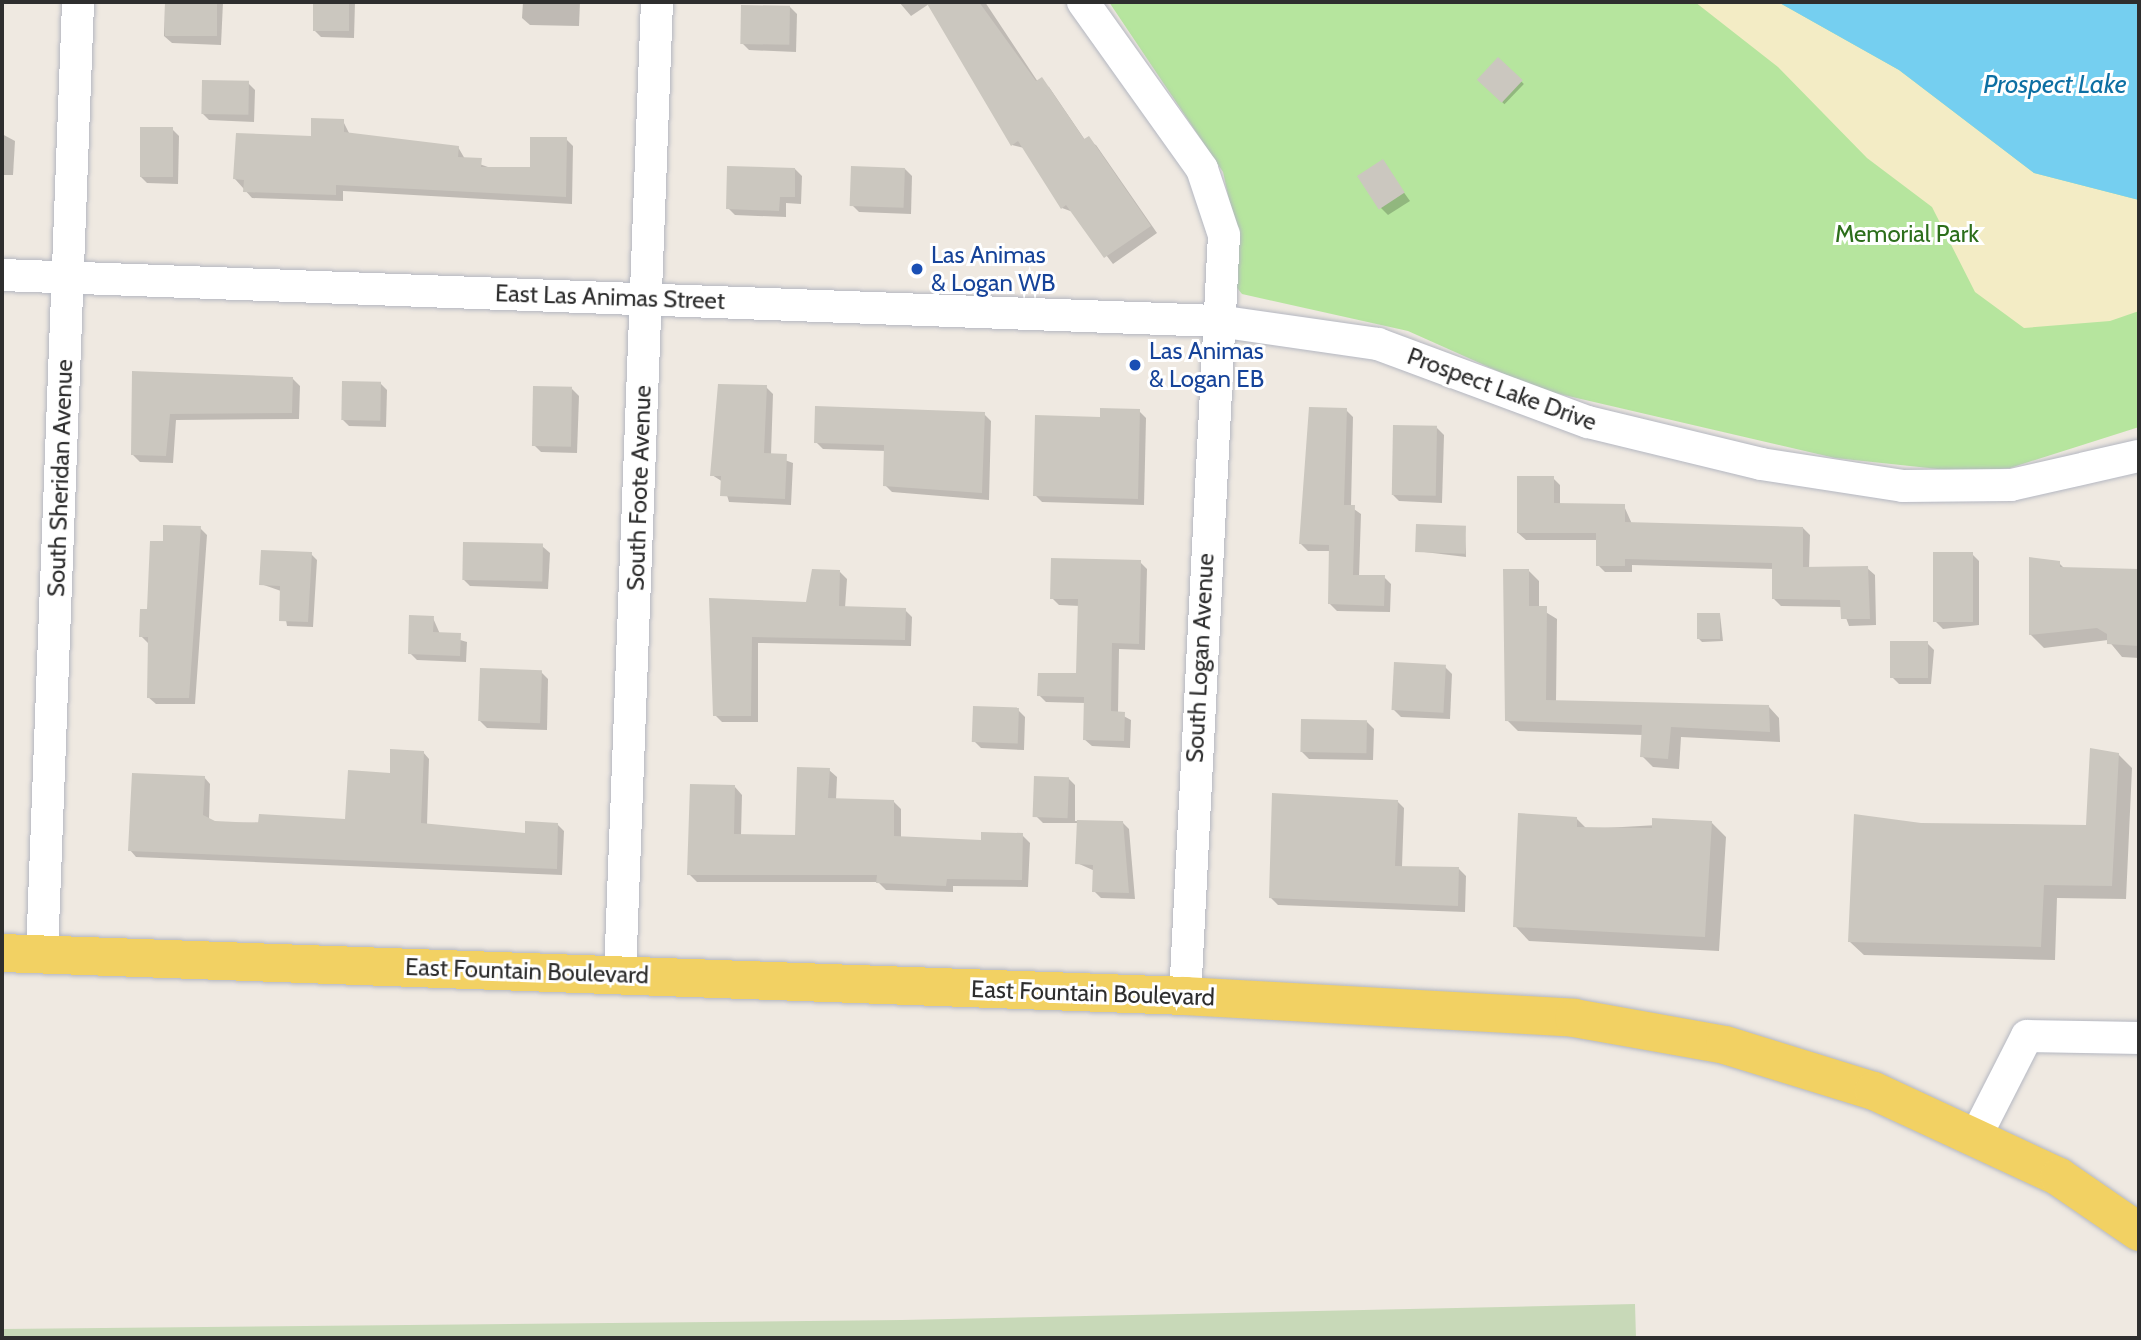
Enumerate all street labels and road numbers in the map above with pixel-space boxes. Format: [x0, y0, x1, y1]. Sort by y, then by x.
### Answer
street label: East Las Animas Street [495, 279, 725, 315]
street label: Prospect Lake Drive [1403, 341, 1601, 437]
street label: South Sheridan Avenue [41, 359, 79, 597]
street label: South Foote Avenue [621, 385, 657, 591]
street label: South Logan Avenue [1180, 553, 1220, 763]
street label: East Fountain Boulevard [405, 952, 649, 990]
street label: East Fountain Boulevard [971, 974, 1215, 1012]

